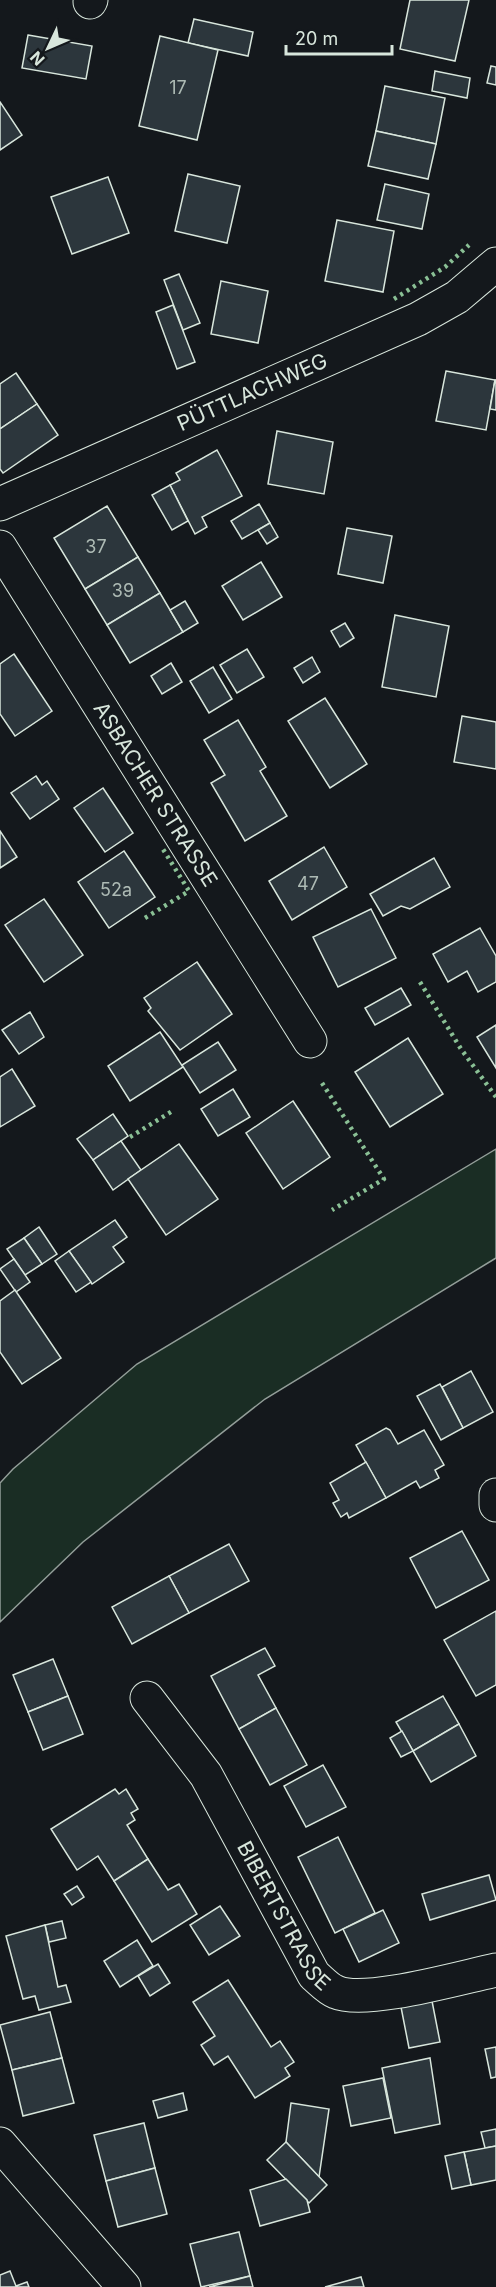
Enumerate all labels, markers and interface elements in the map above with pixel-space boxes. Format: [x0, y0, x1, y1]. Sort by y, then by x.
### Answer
north arrow [18, 18, 78, 78]
scale bar [286, 18, 392, 56]
text: 20 m [295, 28, 338, 49]
text: N [26, 47, 49, 70]
house number: 17 [169, 77, 187, 98]
street label: PÜTTLACHWEG [173, 348, 331, 436]
house number: 37 [85, 536, 107, 557]
house number: 39 [112, 580, 134, 601]
street label: ASBACHER STRASSE [88, 697, 223, 891]
house number: 47 [297, 873, 319, 894]
house number: 52a [100, 879, 132, 900]
street label: BIBERTSTRASSE [232, 1837, 336, 1996]

